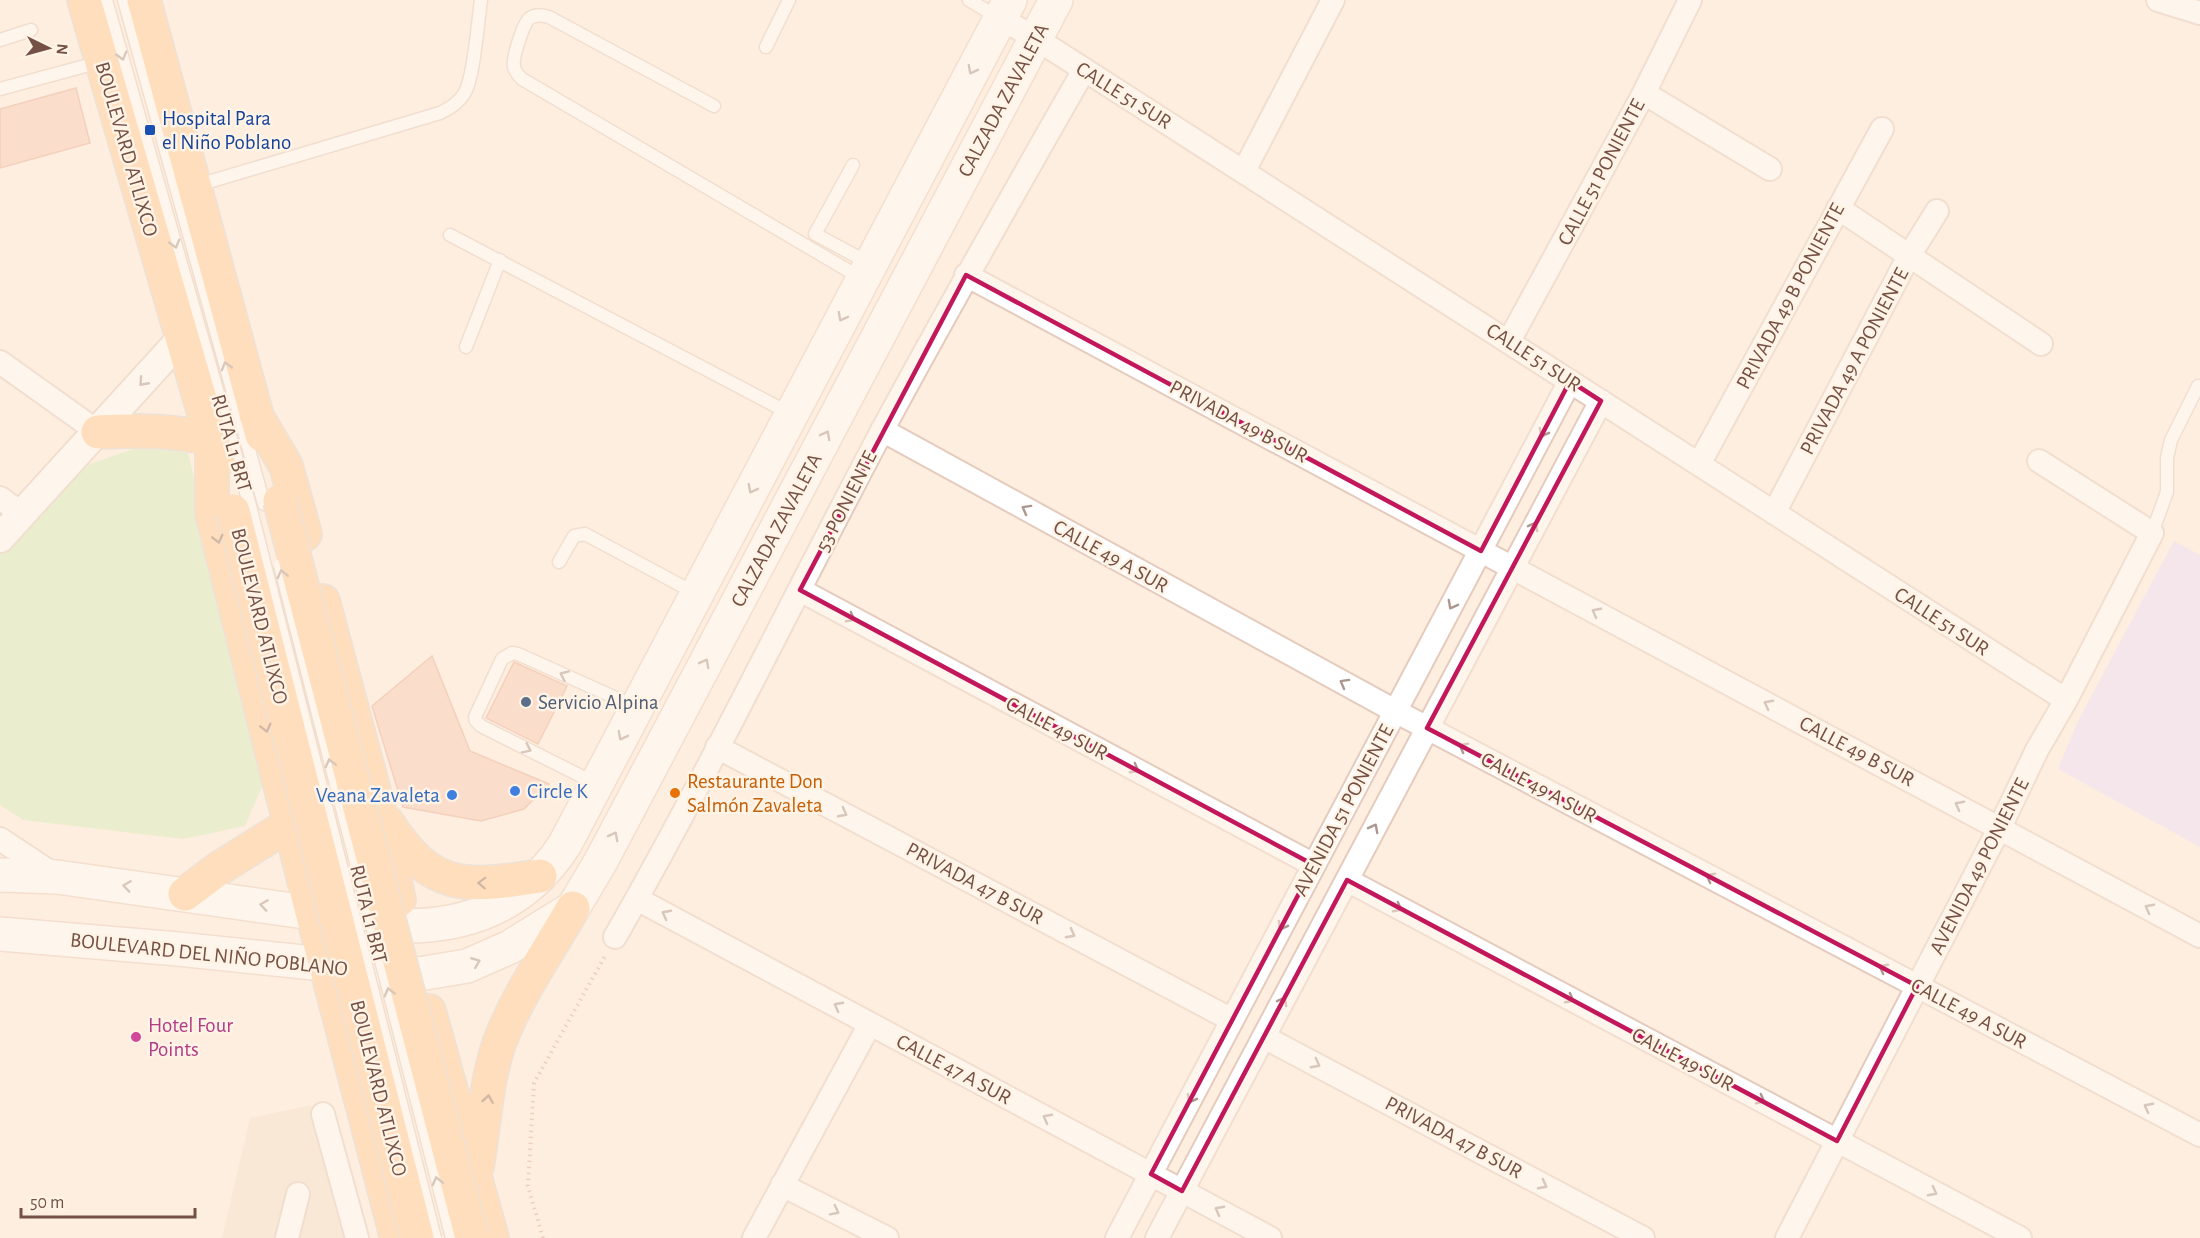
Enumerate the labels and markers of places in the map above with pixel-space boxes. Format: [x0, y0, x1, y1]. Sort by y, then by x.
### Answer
place label: Hospital Para el Niño Poblano [162, 108, 291, 153]
marker: Hospital Para el Niño Poblano [143, 123, 157, 137]
place label: Servicio Alpina [538, 692, 659, 713]
marker: Servicio Alpina [519, 695, 533, 709]
place label: Restaurante Don Salmón Zavaleta [687, 771, 823, 816]
place label: Circle K [527, 781, 588, 802]
marker: Circle K [508, 784, 522, 798]
place label: Veana Zavaleta [316, 785, 440, 806]
marker: Restaurante Don Salmón Zavaleta [668, 786, 682, 800]
marker: Veana Zavaleta [445, 788, 459, 802]
place label: Hotel Four Points [148, 1015, 233, 1060]
marker: Hotel Four Points [129, 1030, 143, 1044]

